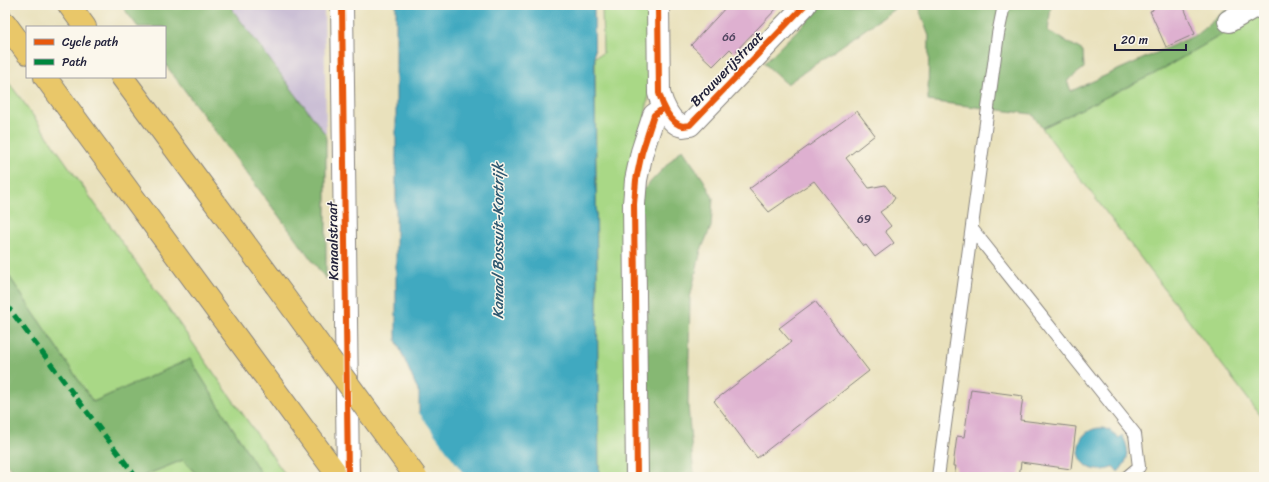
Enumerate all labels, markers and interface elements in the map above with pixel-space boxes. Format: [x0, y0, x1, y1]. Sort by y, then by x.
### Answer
street label: Brouwerijstraat [684, 25, 770, 113]
legend [26, 26, 166, 78]
house number: 66 [722, 26, 736, 48]
scale bar [1115, 26, 1186, 52]
text: 20 m [1121, 29, 1148, 51]
text: Cycle path [62, 31, 118, 53]
text: Path [62, 51, 87, 73]
water label: Kanaal Bossuit-Kortrijk [485, 161, 511, 319]
street label: Kanaalstraat [320, 200, 346, 280]
house number: 69 [857, 208, 871, 230]

